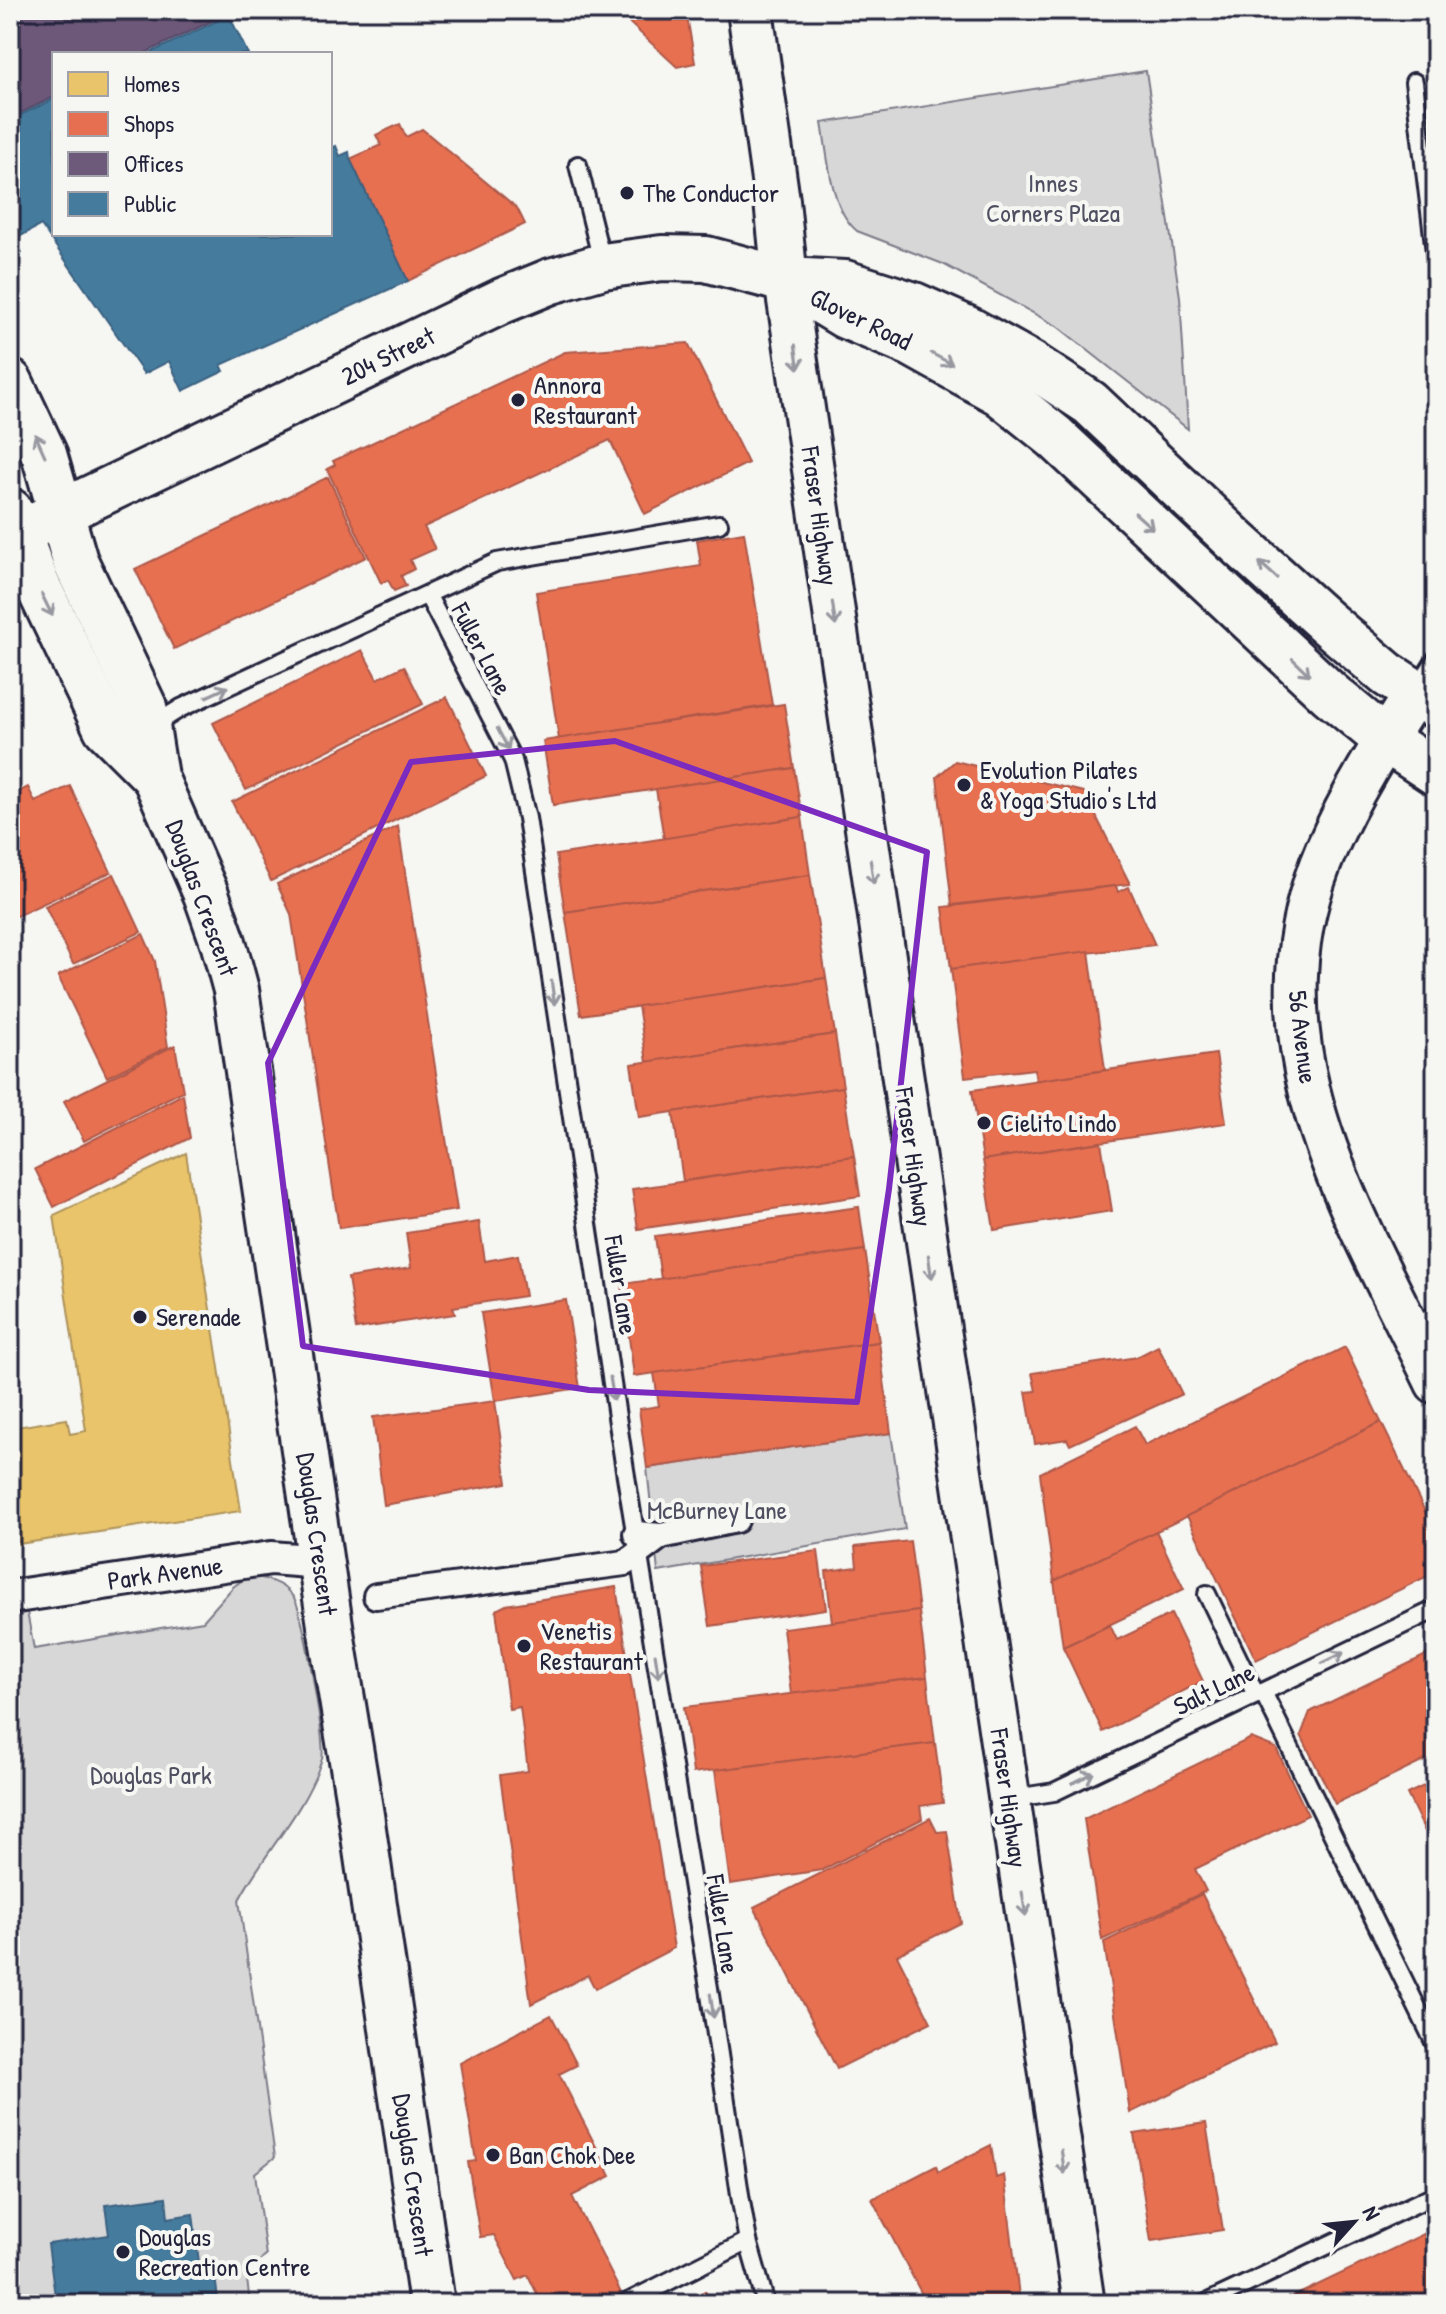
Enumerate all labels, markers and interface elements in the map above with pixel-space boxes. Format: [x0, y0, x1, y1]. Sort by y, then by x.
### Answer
legend [52, 52, 332, 236]
text: Homes [124, 67, 180, 99]
text: Shops [124, 107, 174, 139]
text: Offices [124, 147, 183, 179]
park label: Innes Corners Plaza [986, 165, 1120, 230]
place label: The Conductor [643, 175, 779, 210]
marker: The Conductor [618, 184, 636, 202]
text: Public [124, 187, 177, 219]
street label: Glover Road [804, 279, 918, 358]
street label: 204 Street [335, 317, 441, 393]
one-way arrow [790, 344, 805, 369]
one-way arrow [930, 352, 954, 368]
place label: Annora Restaurant [534, 367, 638, 432]
marker: Annora Restaurant [509, 391, 527, 409]
one-way arrow [31, 433, 46, 458]
street label: Fraser Highway [793, 443, 848, 588]
one-way arrow [1134, 512, 1154, 530]
one-way arrow [1259, 561, 1279, 579]
one-way arrow [40, 593, 55, 617]
street label: Fuller Lane [443, 596, 521, 701]
one-way arrow [827, 601, 842, 627]
one-way arrow [1291, 657, 1311, 676]
one-way arrow [204, 684, 228, 699]
one-way arrow [495, 727, 511, 751]
place label: Evolution Pilates & Yoga Studio's Ltd [980, 752, 1156, 817]
marker: Evolution Pilates & Yoga Studio's Ltd [955, 776, 973, 794]
street label: Douglas Crescent [158, 815, 247, 982]
one-way arrow [865, 859, 880, 884]
one-way arrow [546, 980, 561, 1005]
street label: 56 Avenue [1280, 989, 1327, 1085]
street label: Fraser Highway [887, 1084, 942, 1229]
place label: Cielito Lindo [1000, 1105, 1116, 1140]
marker: Cielito Lindo [975, 1114, 993, 1132]
street label: Fuller Lane [596, 1232, 647, 1337]
one-way arrow [923, 1254, 938, 1280]
place label: Serenade [156, 1299, 241, 1334]
marker: Serenade [131, 1308, 149, 1326]
one-way arrow [605, 1376, 620, 1401]
street label: Douglas Crescent [289, 1450, 346, 1618]
park label: McBurney Lane [647, 1492, 787, 1527]
street label: Park Avenue [105, 1547, 225, 1598]
place label: Venetis Restaurant [540, 1613, 644, 1678]
marker: Venetis Restaurant [515, 1637, 533, 1655]
one-way arrow [1321, 1650, 1345, 1665]
one-way arrow [650, 1653, 665, 1678]
street label: Salt Lane [1167, 1654, 1260, 1723]
street label: Fraser Highway [982, 1725, 1037, 1870]
park label: Douglas Park [90, 1757, 212, 1792]
one-way arrow [1071, 1770, 1095, 1785]
street label: Fuller Lane [698, 1871, 749, 1976]
one-way arrow [1017, 1891, 1032, 1917]
one-way arrow [705, 1993, 720, 2018]
street label: Douglas Crescent [385, 2091, 442, 2259]
place label: Ban Chok Dee [509, 2137, 636, 2172]
marker: Ban Chok Dee [484, 2146, 502, 2164]
one-way arrow [1056, 2148, 1071, 2174]
north arrow [1314, 2182, 1394, 2262]
text: N [1356, 2201, 1388, 2225]
place label: Douglas Recreation Centre [139, 2219, 310, 2284]
marker: Douglas Recreation Centre [114, 2243, 132, 2261]

